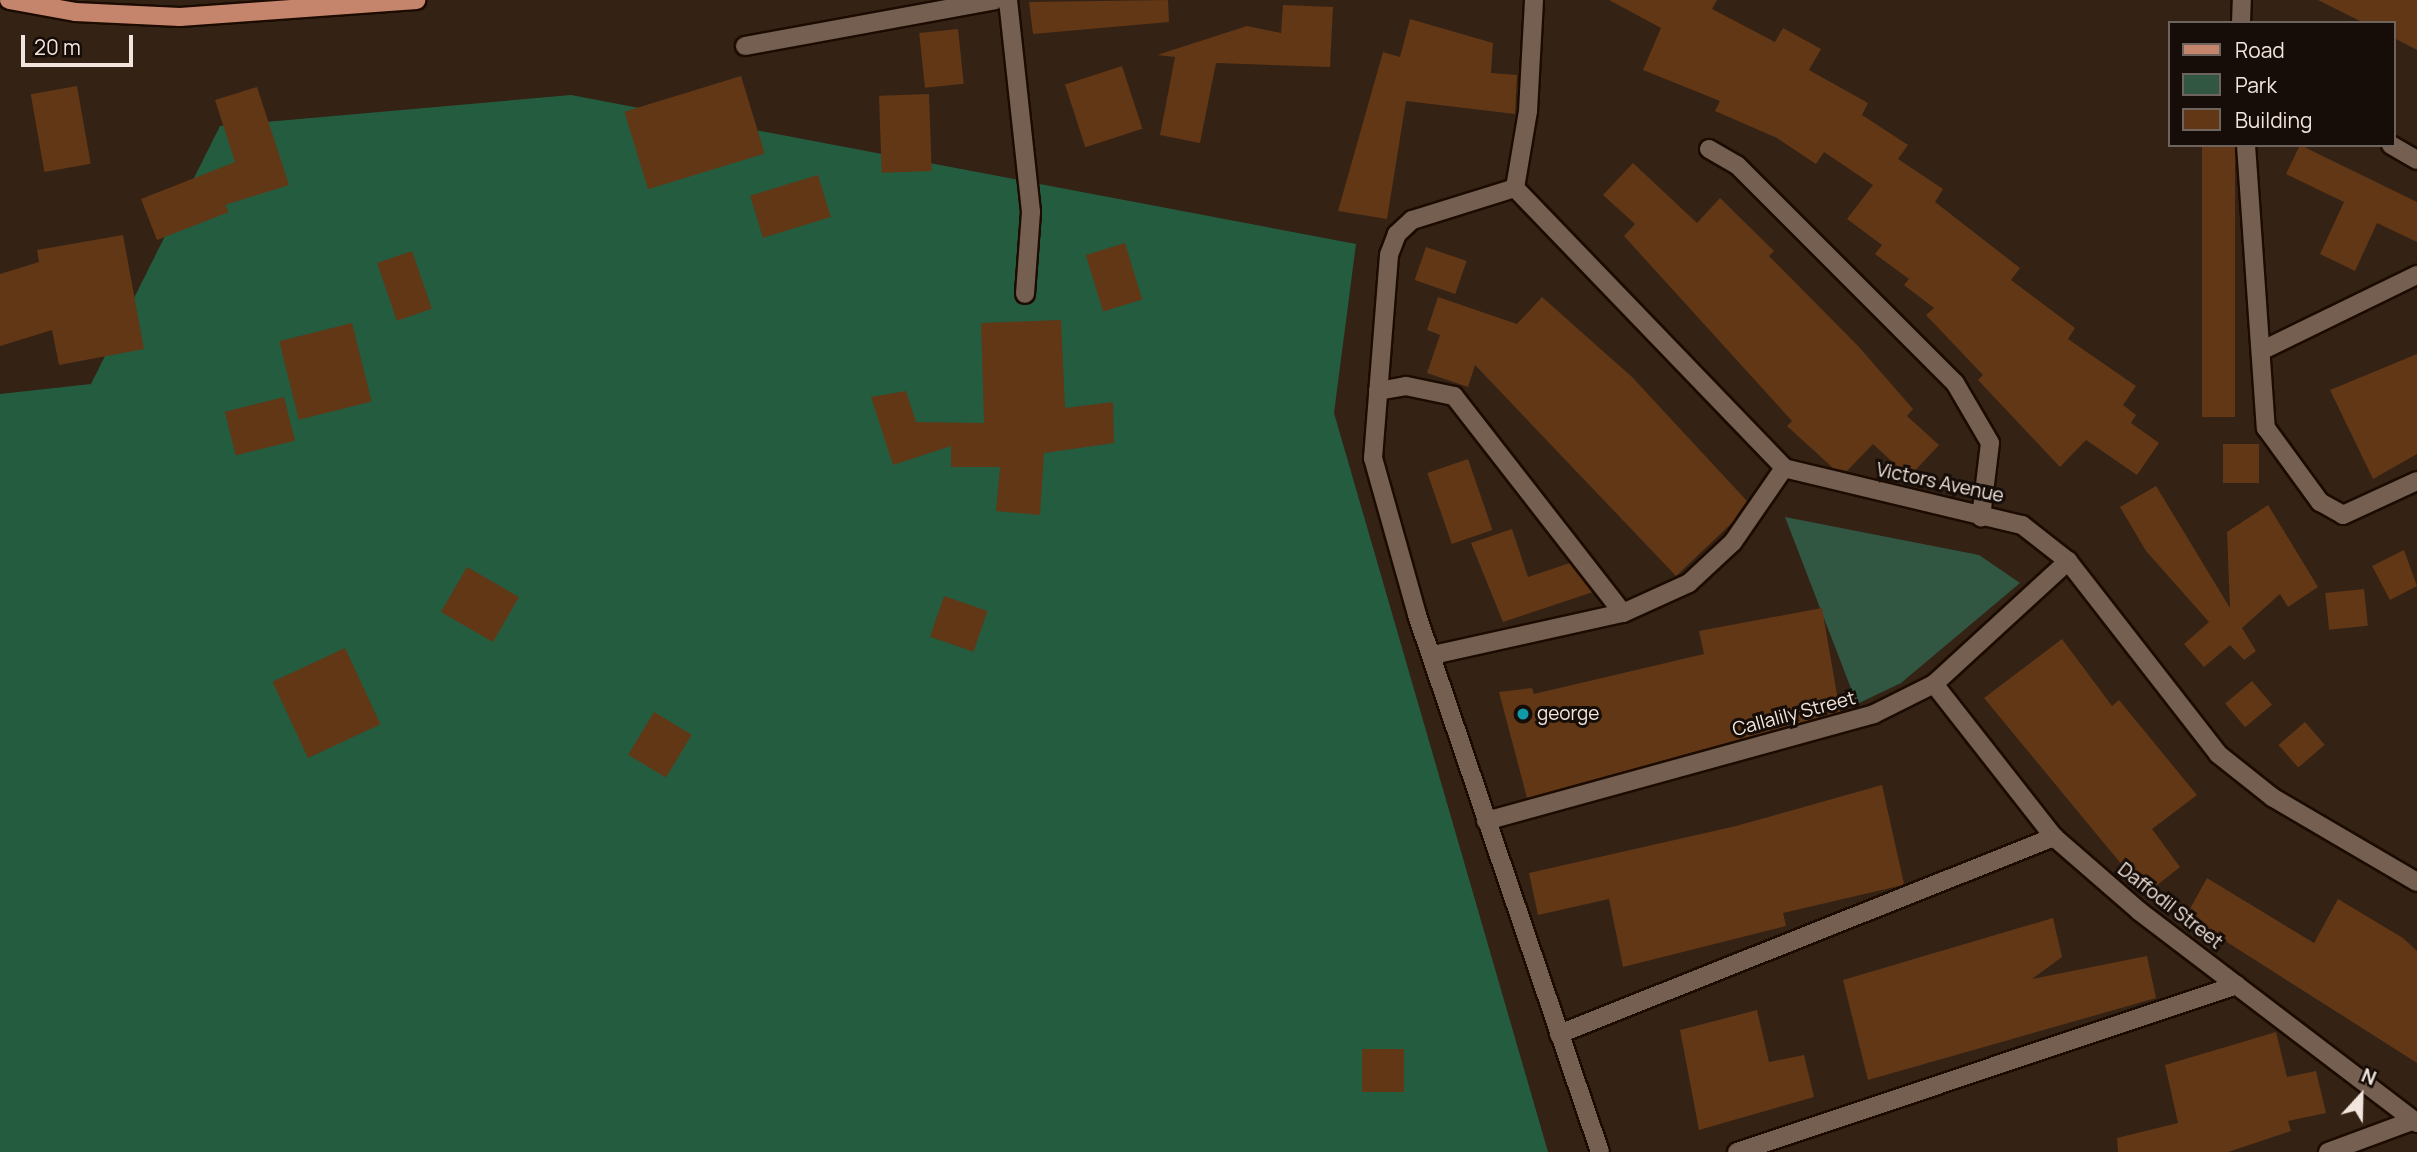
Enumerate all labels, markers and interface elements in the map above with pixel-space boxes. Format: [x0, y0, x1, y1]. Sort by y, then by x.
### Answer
scale bar [24, 21, 136, 65]
legend [2168, 21, 2396, 147]
text: 20 m [34, 33, 81, 61]
text: Road [2235, 36, 2285, 64]
text: Park [2235, 71, 2277, 99]
text: Building [2235, 106, 2312, 134]
street label: Victors Avenue [1874, 458, 2006, 508]
street label: Callalily Street [1730, 687, 1858, 741]
place label: george [1537, 703, 1599, 725]
marker: george [1515, 706, 1531, 722]
street label: Daffodil Street [2113, 858, 2227, 954]
north arrow [2326, 1061, 2396, 1131]
text: N [2358, 1062, 2380, 1091]

